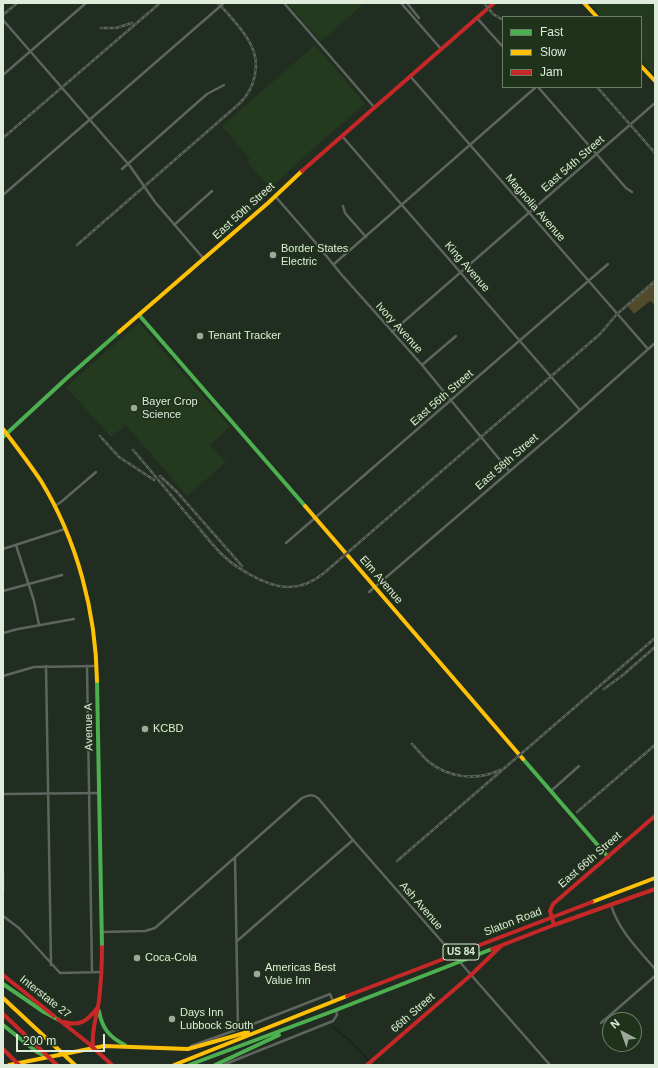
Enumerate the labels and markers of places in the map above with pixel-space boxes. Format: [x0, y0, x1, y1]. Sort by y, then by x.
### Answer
place label: Border States Electric [281, 242, 348, 268]
marker: Border States Electric [268, 250, 278, 260]
place label: Tenant Tracker [208, 329, 281, 343]
marker: Tenant Tracker [195, 331, 205, 341]
place label: Bayer Crop Science [142, 395, 198, 421]
marker: Bayer Crop Science [129, 403, 139, 413]
place label: KCBD [153, 722, 184, 736]
marker: KCBD [140, 724, 150, 734]
place label: Coca-Cola [145, 951, 197, 965]
marker: Coca-Cola [132, 953, 142, 963]
place label: Americas Best Value Inn [265, 961, 336, 987]
marker: Americas Best Value Inn [252, 969, 262, 979]
place label: Days Inn Lubbock South [180, 1006, 253, 1032]
marker: Days Inn Lubbock South [167, 1014, 177, 1024]

